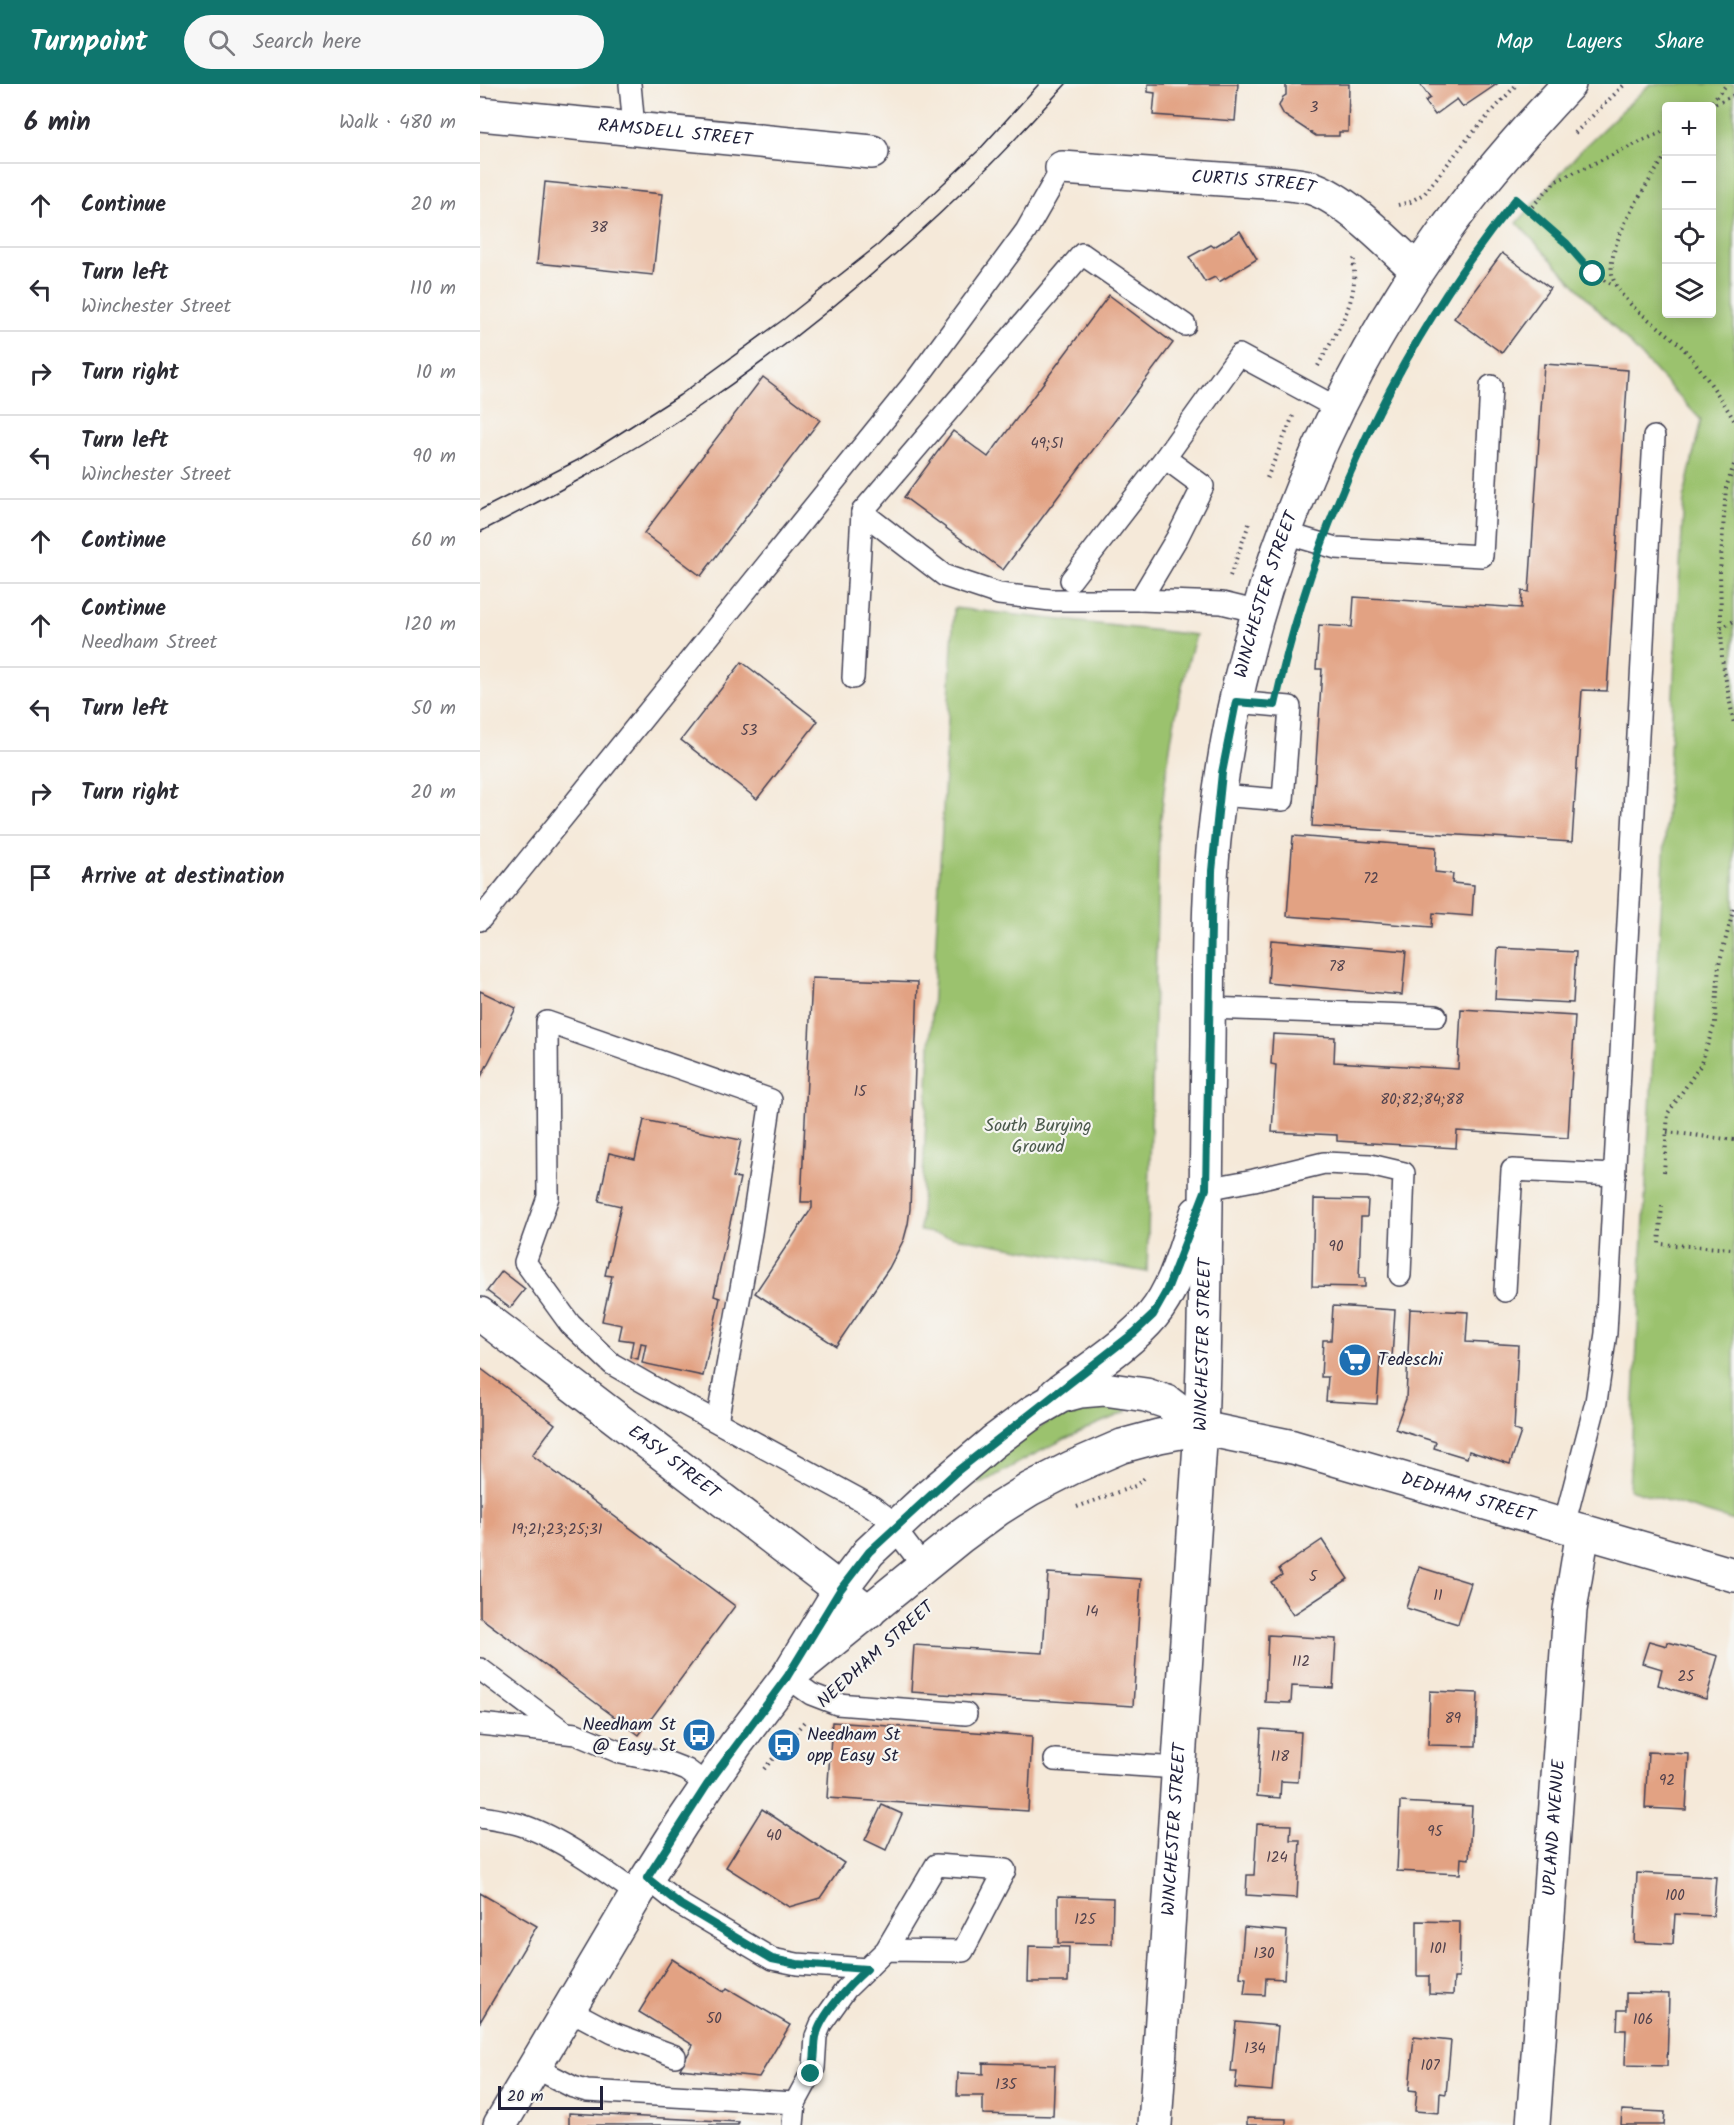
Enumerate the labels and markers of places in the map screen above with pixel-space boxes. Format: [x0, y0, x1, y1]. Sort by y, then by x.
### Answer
supermarket icon: Tedeschi [1337, 1342, 1373, 1378]
place label: Tedeschi [1378, 1346, 1443, 1375]
place label: Needham St @ Easy St [582, 1711, 677, 1761]
bus stop icon: Needham St @ Easy St [681, 1717, 717, 1753]
place label: Needham St opp Easy St [807, 1721, 902, 1771]
bus stop icon: Needham St opp Easy St [766, 1727, 802, 1763]

